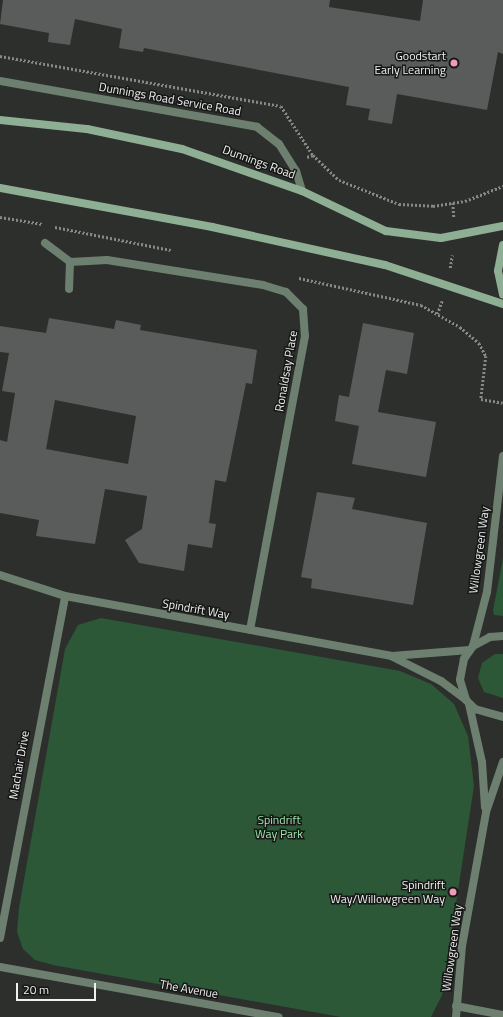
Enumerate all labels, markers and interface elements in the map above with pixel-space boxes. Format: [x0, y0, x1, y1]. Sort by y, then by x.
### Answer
place label: Goodstart Early Learning [374, 49, 446, 77]
marker: Goodstart Early Learning [449, 58, 459, 68]
street label: Dunnings Road Service Road [98, 79, 242, 119]
street label: Dunnings Road [221, 142, 297, 182]
street label: Ronaldsay Place [272, 329, 300, 413]
street label: Willowgreen Way [466, 506, 492, 594]
street label: Spindrift Way [161, 596, 231, 622]
street label: Machair Drive [6, 730, 32, 800]
park label: Spindrift Way Park [255, 813, 303, 841]
place label: Spindrift Way/Willowgreen Way [330, 878, 445, 906]
marker: Spindrift Way/Willowgreen Way [448, 887, 458, 897]
street label: Willowgreen Way [439, 904, 465, 992]
scale bar [18, 975, 98, 1001]
street label: The Avenue [159, 977, 219, 1001]
text: 20 m [23, 980, 49, 999]

